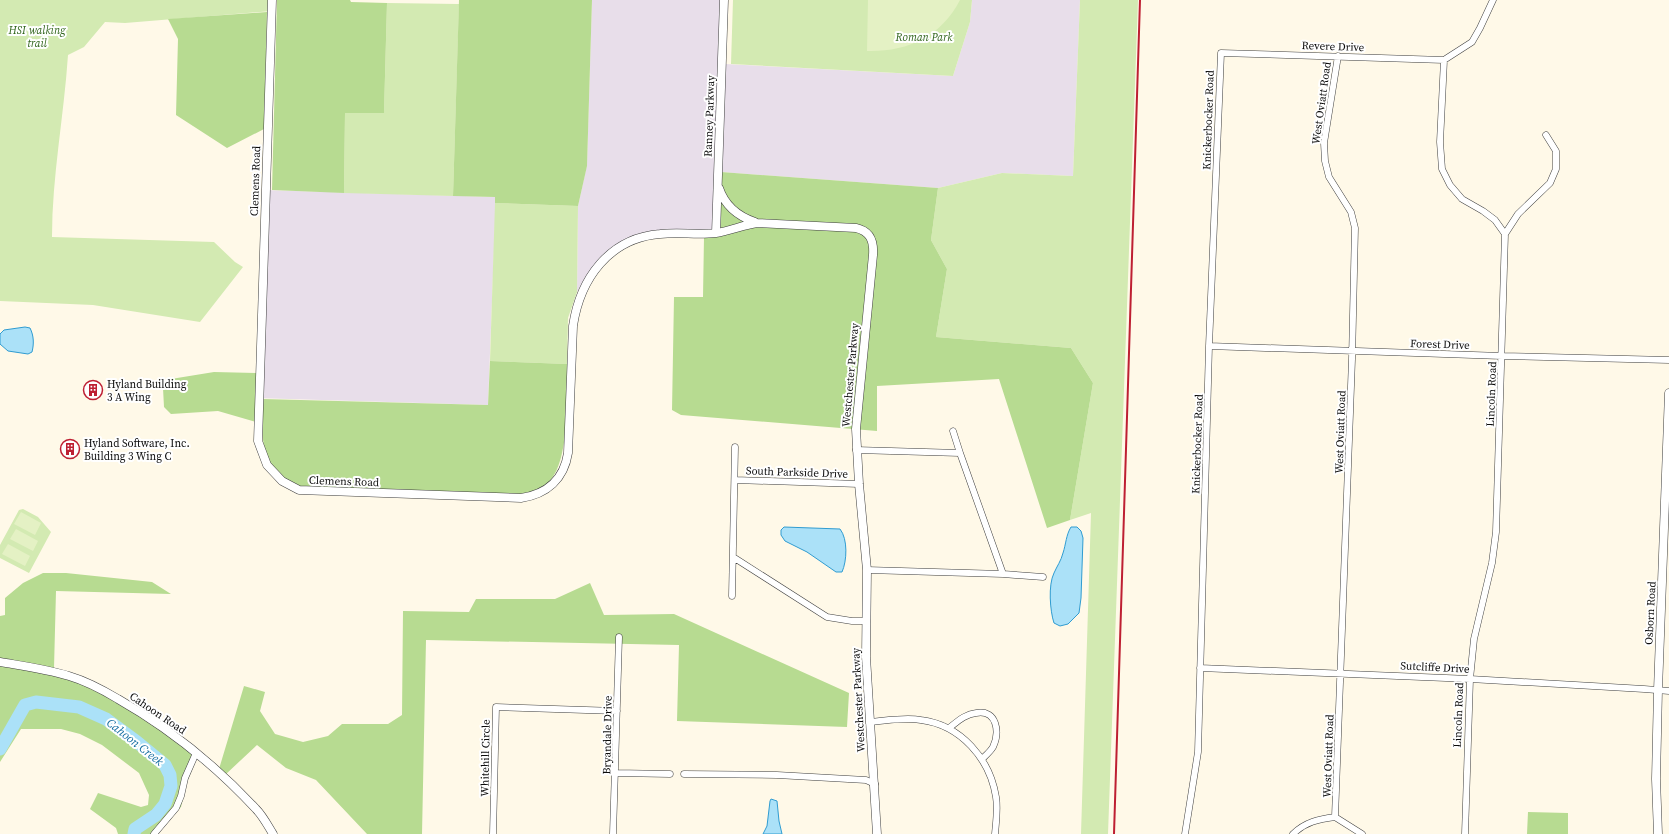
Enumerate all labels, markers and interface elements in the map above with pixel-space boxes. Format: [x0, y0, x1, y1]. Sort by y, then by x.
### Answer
park label: HSI walking trail [8, 23, 66, 51]
park label: Roman Park [895, 30, 953, 45]
street label: Revere Drive [1301, 38, 1365, 55]
street label: West Oviatt Road [1308, 60, 1335, 145]
street label: Knickerbocker Road [1199, 69, 1218, 170]
street label: Ranney Parkway [701, 75, 718, 157]
street label: Clemens Road [247, 145, 264, 216]
street label: Westchester Parkway [838, 322, 863, 428]
street label: Forest Drive [1410, 336, 1470, 353]
street label: Lincoln Road [1483, 360, 1500, 427]
place label: Hyland Building 3 A Wing [107, 377, 187, 405]
building icon: Hyland Building 3 A Wing [82, 379, 104, 401]
street label: West Oviatt Road [1332, 389, 1349, 474]
street label: Knickerbocker Road [1188, 393, 1207, 494]
place label: Hyland Software, Inc. Building 3 Wing C [84, 436, 190, 464]
building icon: Hyland Software, Inc. Building 3 Wing C [59, 438, 81, 460]
street label: South Parkside Drive [746, 463, 849, 482]
street label: Clemens Road [309, 473, 380, 490]
street label: Osborn Road [1641, 580, 1660, 645]
street label: Westchester Parkway [848, 647, 869, 752]
street label: Sutcliffe Drive [1400, 658, 1470, 677]
street label: Lincoln Road [1450, 681, 1467, 748]
street label: Cahoon Road [126, 689, 190, 738]
street label: Bryandale Drive [599, 695, 616, 775]
street label: West Oviatt Road [1320, 713, 1337, 798]
water label: Cahoon Creek [103, 715, 167, 769]
street label: Whitehill Circle [477, 719, 494, 797]

